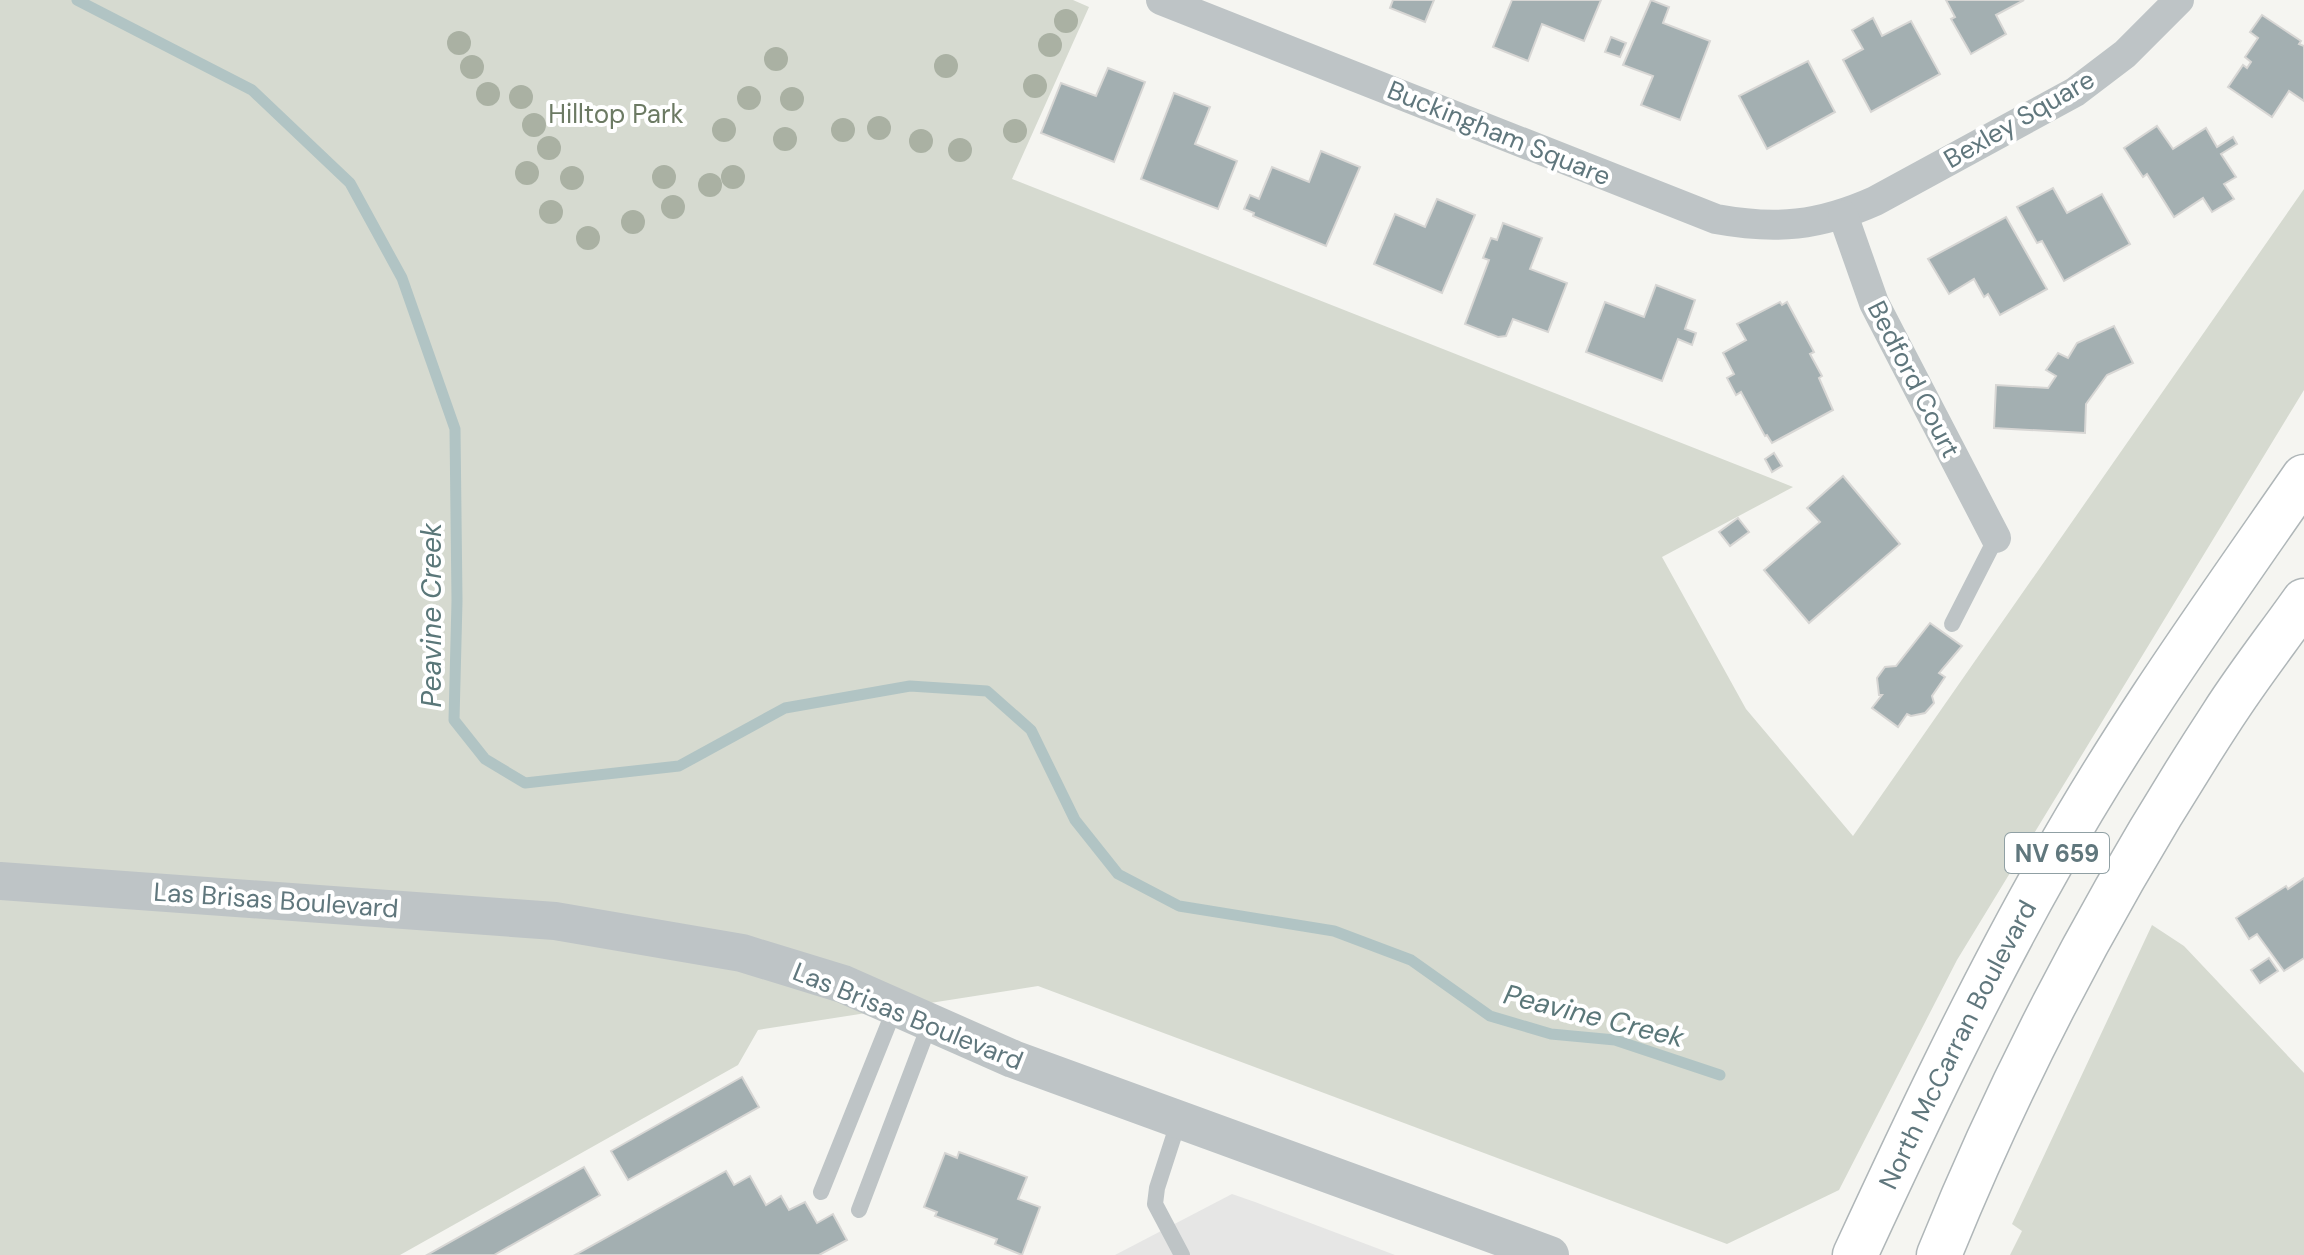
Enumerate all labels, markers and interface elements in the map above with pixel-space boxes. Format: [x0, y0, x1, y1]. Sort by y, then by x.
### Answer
street label: Bexley Square [1938, 62, 2100, 176]
street label: Buckingham Square [1382, 73, 1616, 193]
park label: Hilltop Park [548, 97, 684, 131]
street label: Bedford Court [1860, 295, 1968, 463]
water label: Peavine Creek [413, 522, 450, 707]
road number: NV 659 [2005, 833, 2109, 873]
street label: Las Brisas Boulevard [153, 874, 399, 926]
street label: North McCarran Boulevard [1871, 894, 2044, 1195]
street label: Las Brisas Boulevard [788, 954, 1028, 1078]
water label: Peavine Creek [1500, 976, 1689, 1056]

